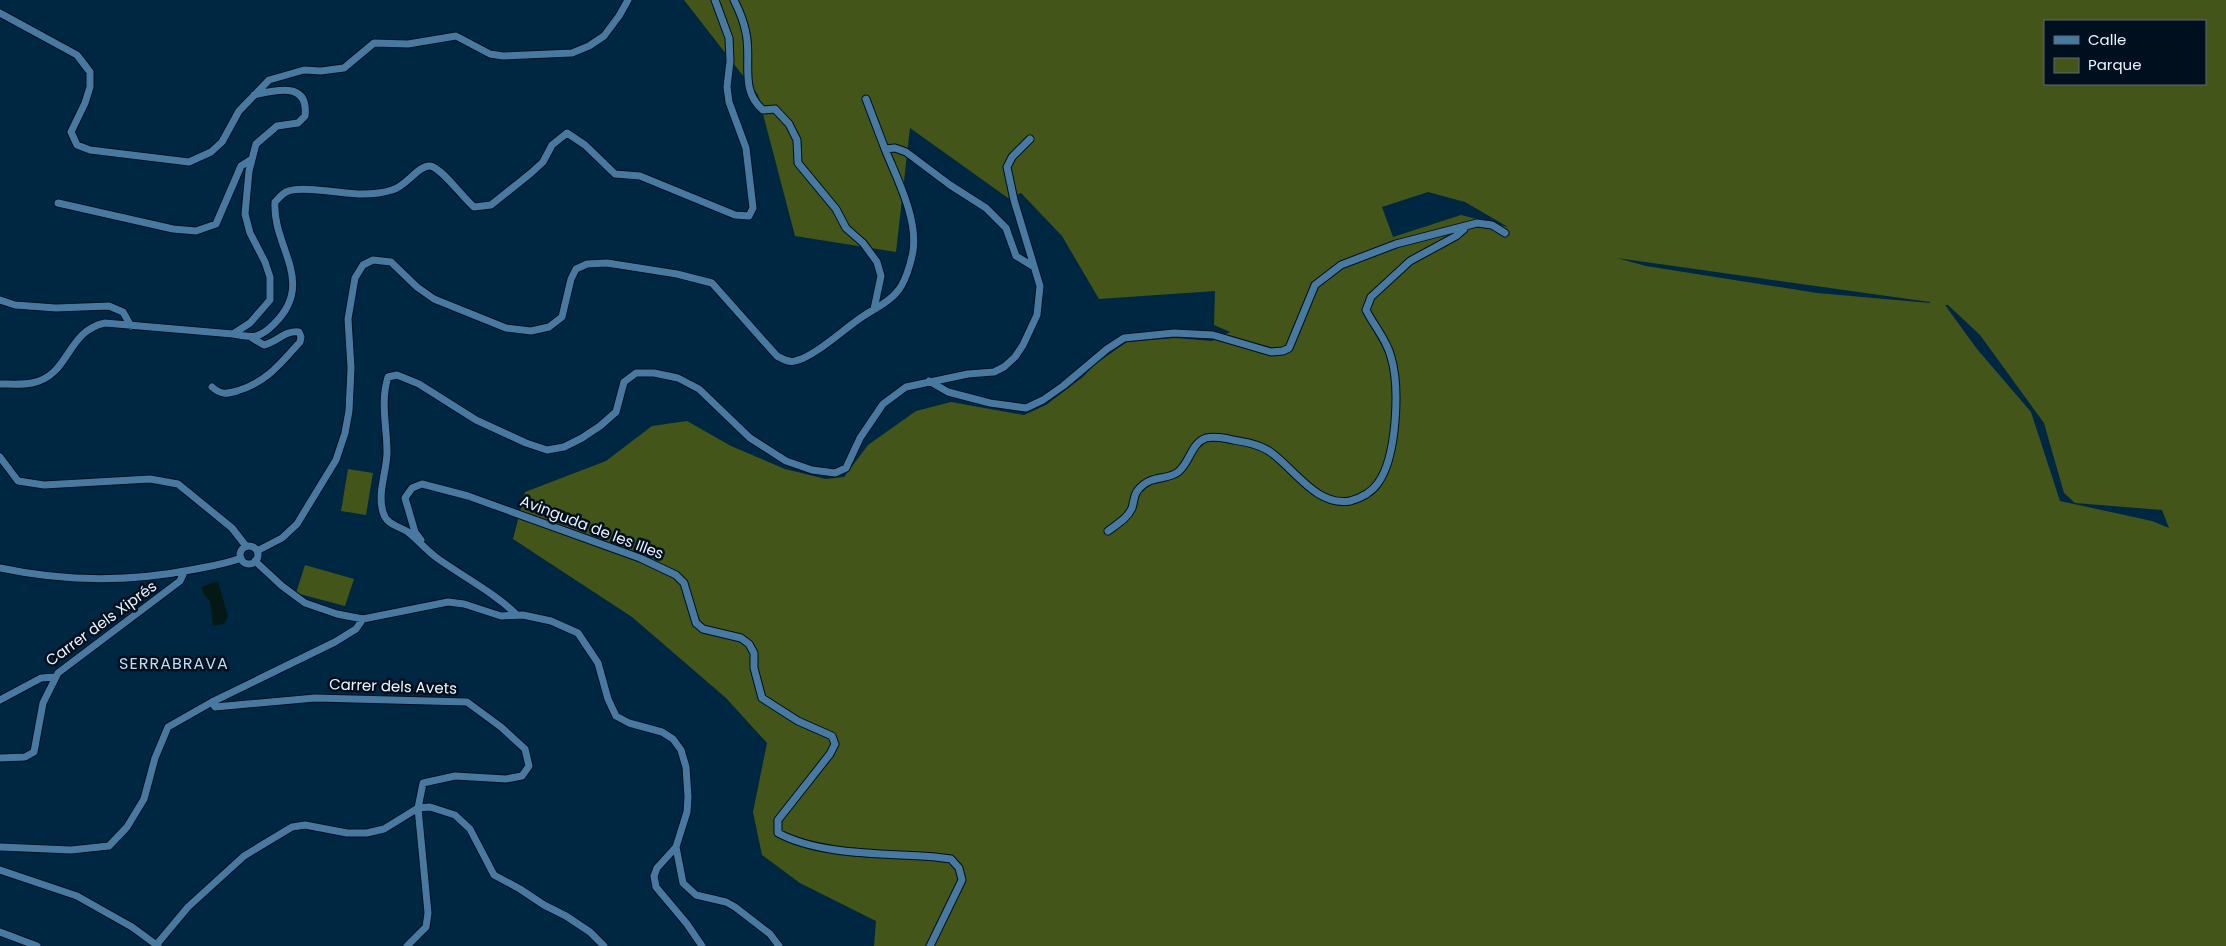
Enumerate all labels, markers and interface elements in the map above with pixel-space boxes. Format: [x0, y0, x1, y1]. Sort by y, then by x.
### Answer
legend [2044, 20, 2206, 85]
text: Calle [2088, 29, 2126, 50]
text: Parque [2088, 54, 2141, 75]
street label: Avinguda de les Illes [517, 490, 667, 564]
street label: Carrer dels Xiprés [41, 575, 161, 670]
district label: SERRABRAVA [119, 652, 229, 675]
street label: Carrer dels Avets [329, 673, 457, 699]

